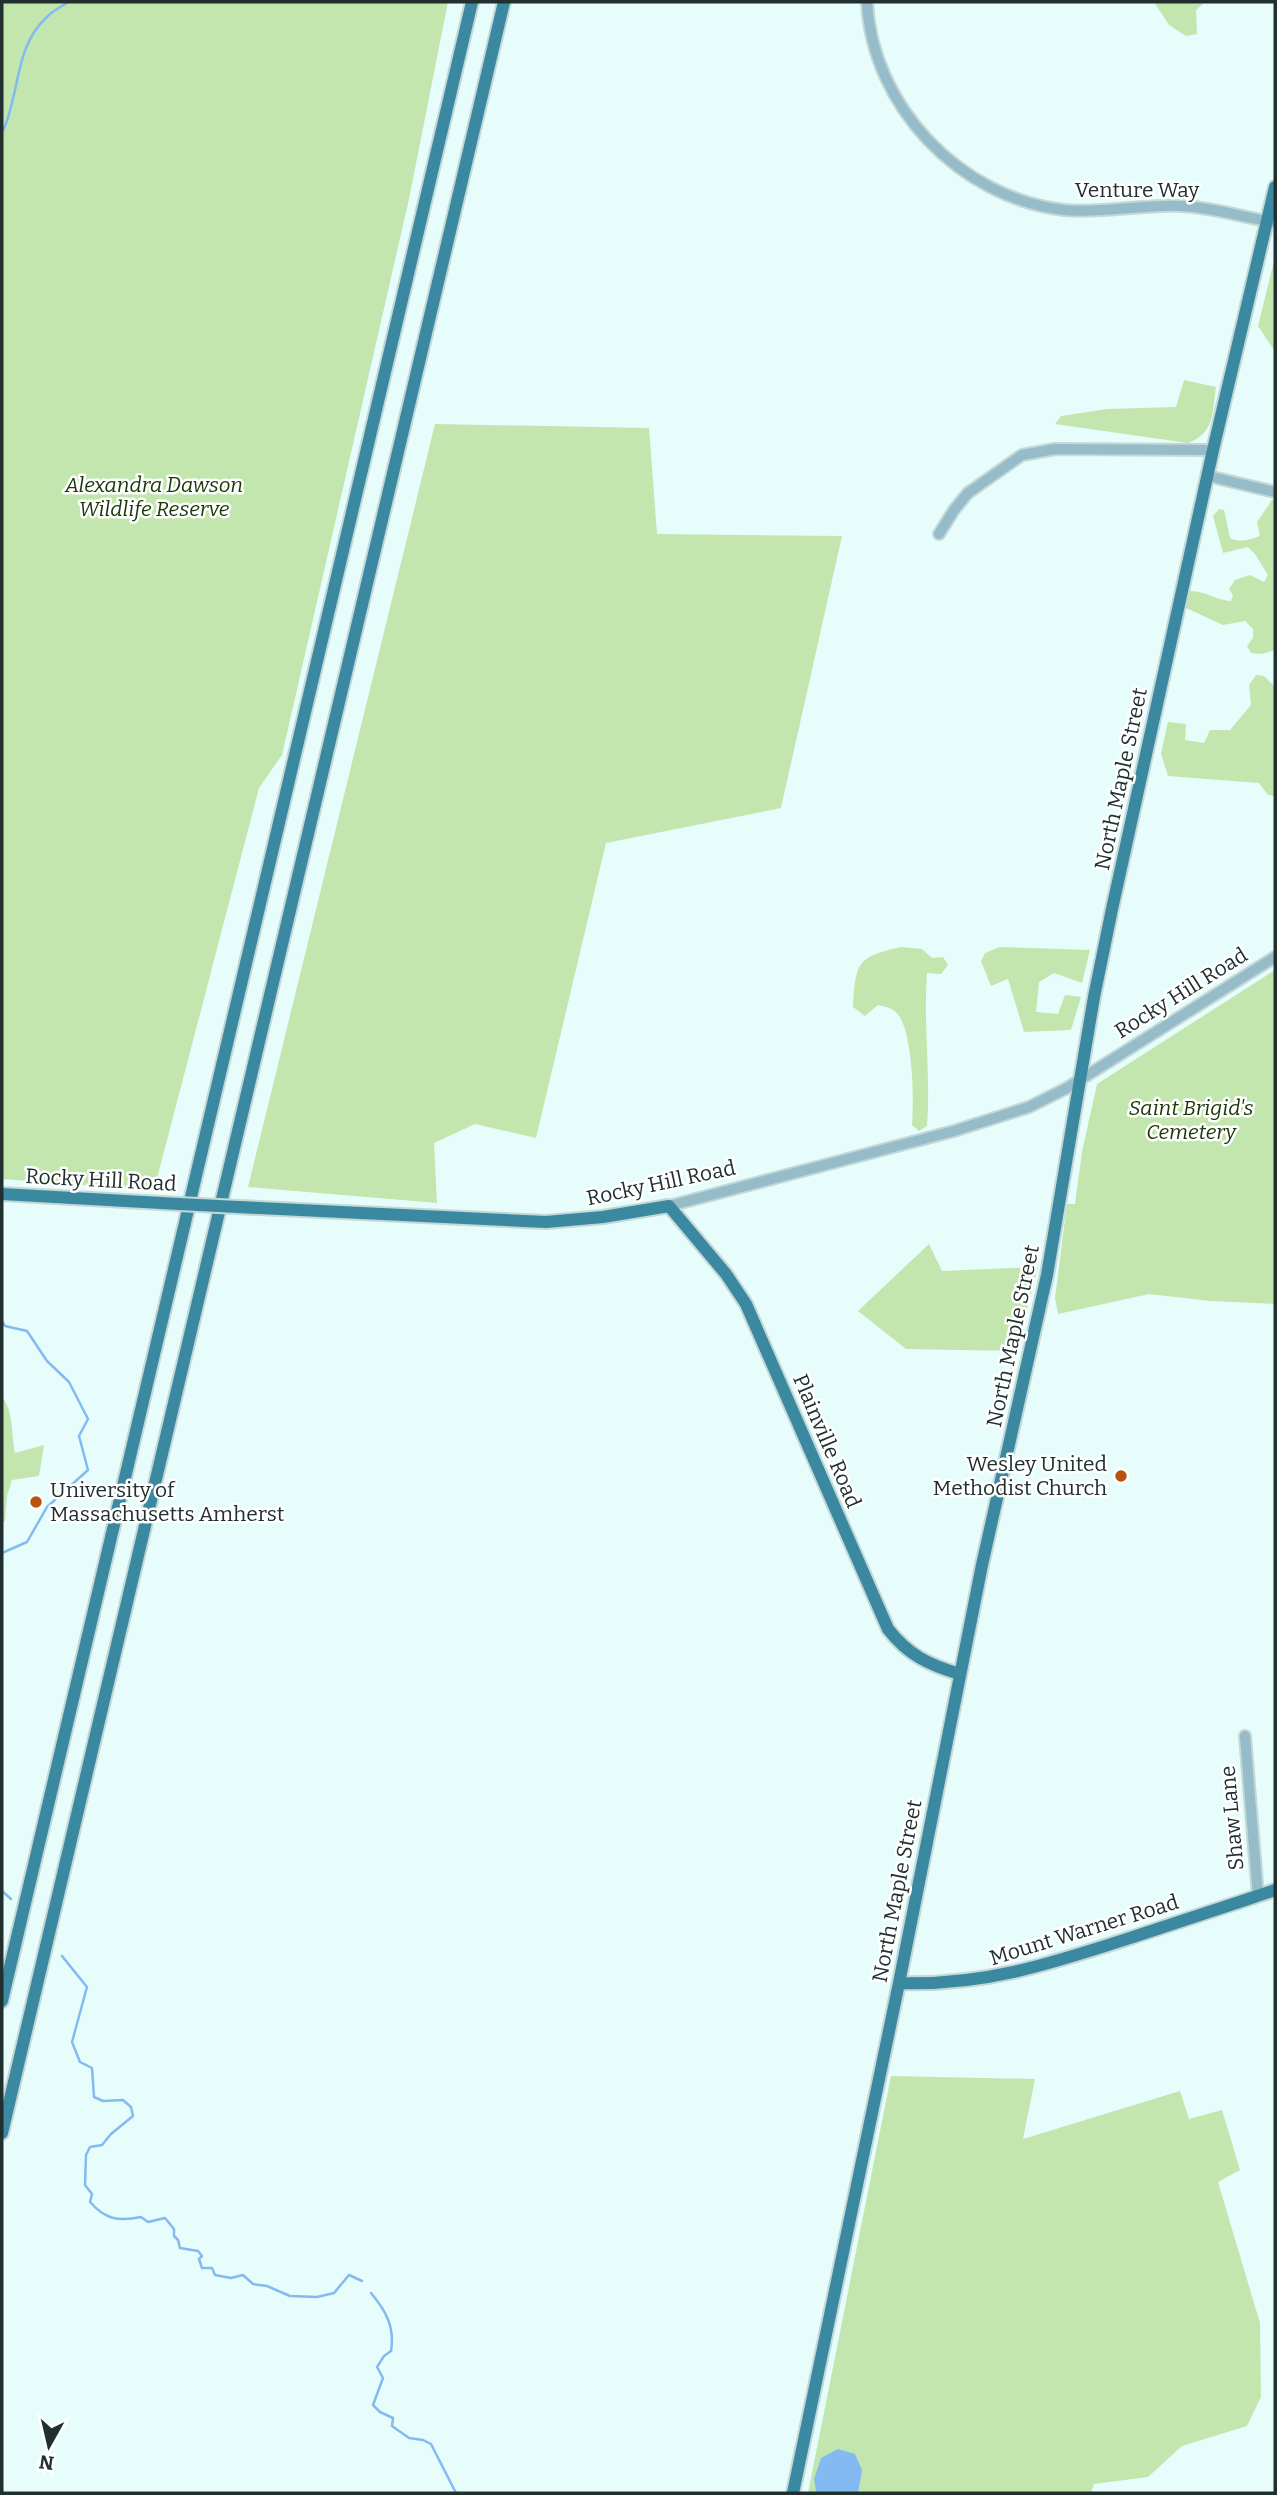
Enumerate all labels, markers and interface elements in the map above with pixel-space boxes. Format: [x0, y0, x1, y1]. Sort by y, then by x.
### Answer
street label: Venture Way [1075, 177, 1200, 203]
park label: Alexandra Dawson Wildlife Reserve [64, 472, 243, 522]
street label: North Maple Street [1089, 685, 1153, 873]
street label: Rocky Hill Road [1110, 942, 1252, 1044]
park label: Saint Brigid's Cemetery [1128, 1095, 1254, 1145]
street label: Rocky Hill Road [584, 1155, 738, 1211]
street label: Rocky Hill Road [25, 1163, 177, 1197]
street label: North Maple Street [981, 1242, 1045, 1430]
street label: Plainville Road [787, 1370, 867, 1512]
place label: Wesley United Methodist Church [933, 1451, 1107, 1501]
marker: Wesley United Methodist Church [1113, 1468, 1129, 1484]
place label: University of Massachusetts Amherst [50, 1477, 285, 1527]
marker: University of Massachusetts Amherst [28, 1494, 44, 1510]
street label: Shaw Lane [1214, 1764, 1250, 1872]
street label: North Maple Street [867, 1797, 928, 1985]
street label: Mount Warner Road [986, 1889, 1182, 1971]
north arrow [14, 2411, 84, 2481]
text: N [38, 2450, 56, 2475]

